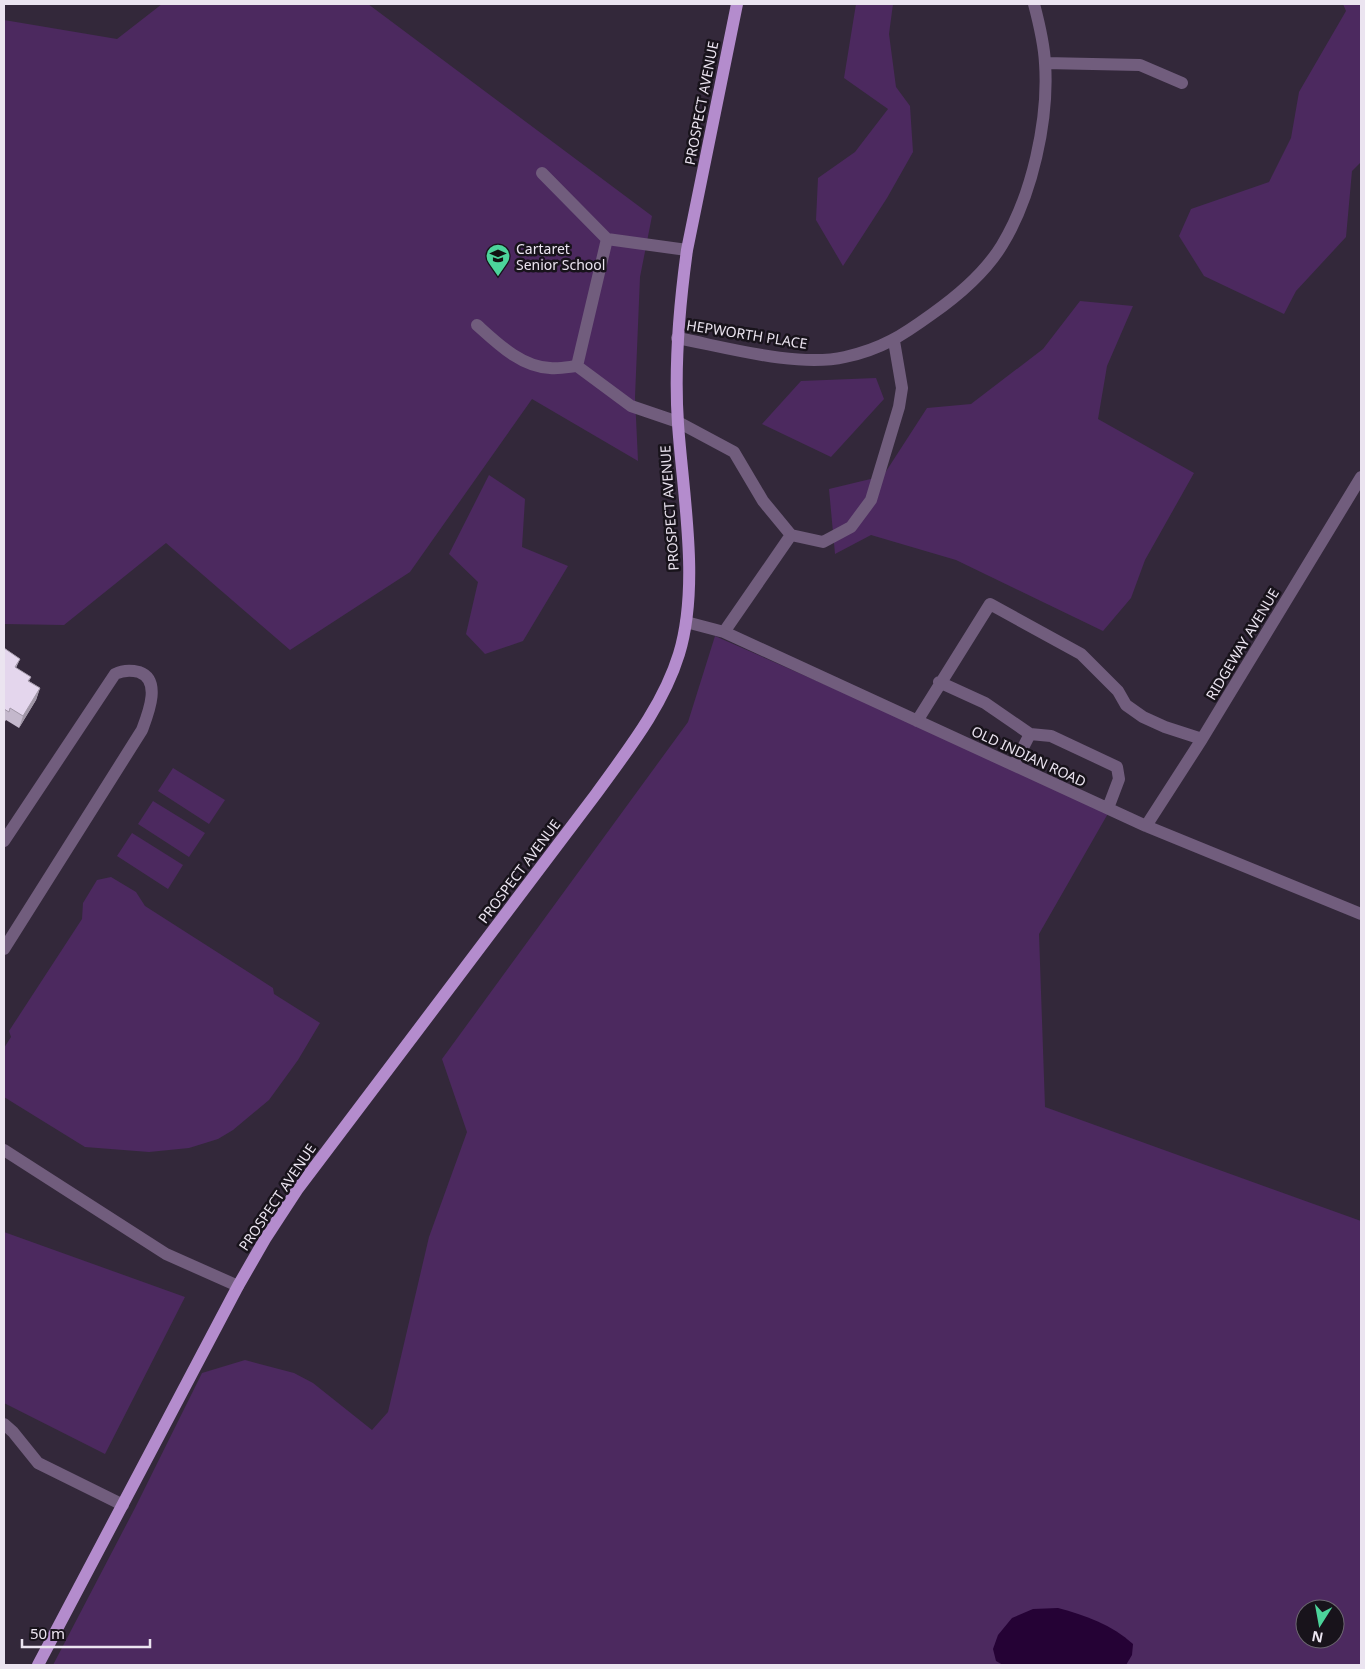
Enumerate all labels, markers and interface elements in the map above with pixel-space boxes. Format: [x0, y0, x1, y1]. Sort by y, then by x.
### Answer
street label: PROSPECT AVENUE [680, 40, 722, 166]
place label: Cartaret Senior School [516, 239, 605, 274]
school or university icon: Cartaret Senior School [485, 243, 511, 277]
street label: HEPWORTH PLACE [685, 315, 809, 353]
street label: PROSPECT AVENUE [655, 445, 683, 571]
street label: RIDGEWAY AVENUE [1201, 585, 1283, 703]
street label: OLD INDIAN ROAD [969, 721, 1089, 791]
street label: PROSPECT AVENUE [474, 815, 564, 927]
street label: PROSPECT AVENUE [234, 1140, 320, 1254]
north arrow [1295, 1599, 1345, 1649]
scale bar [22, 1616, 150, 1648]
text: 50 m [30, 1623, 65, 1643]
text: N [1310, 1627, 1325, 1648]

